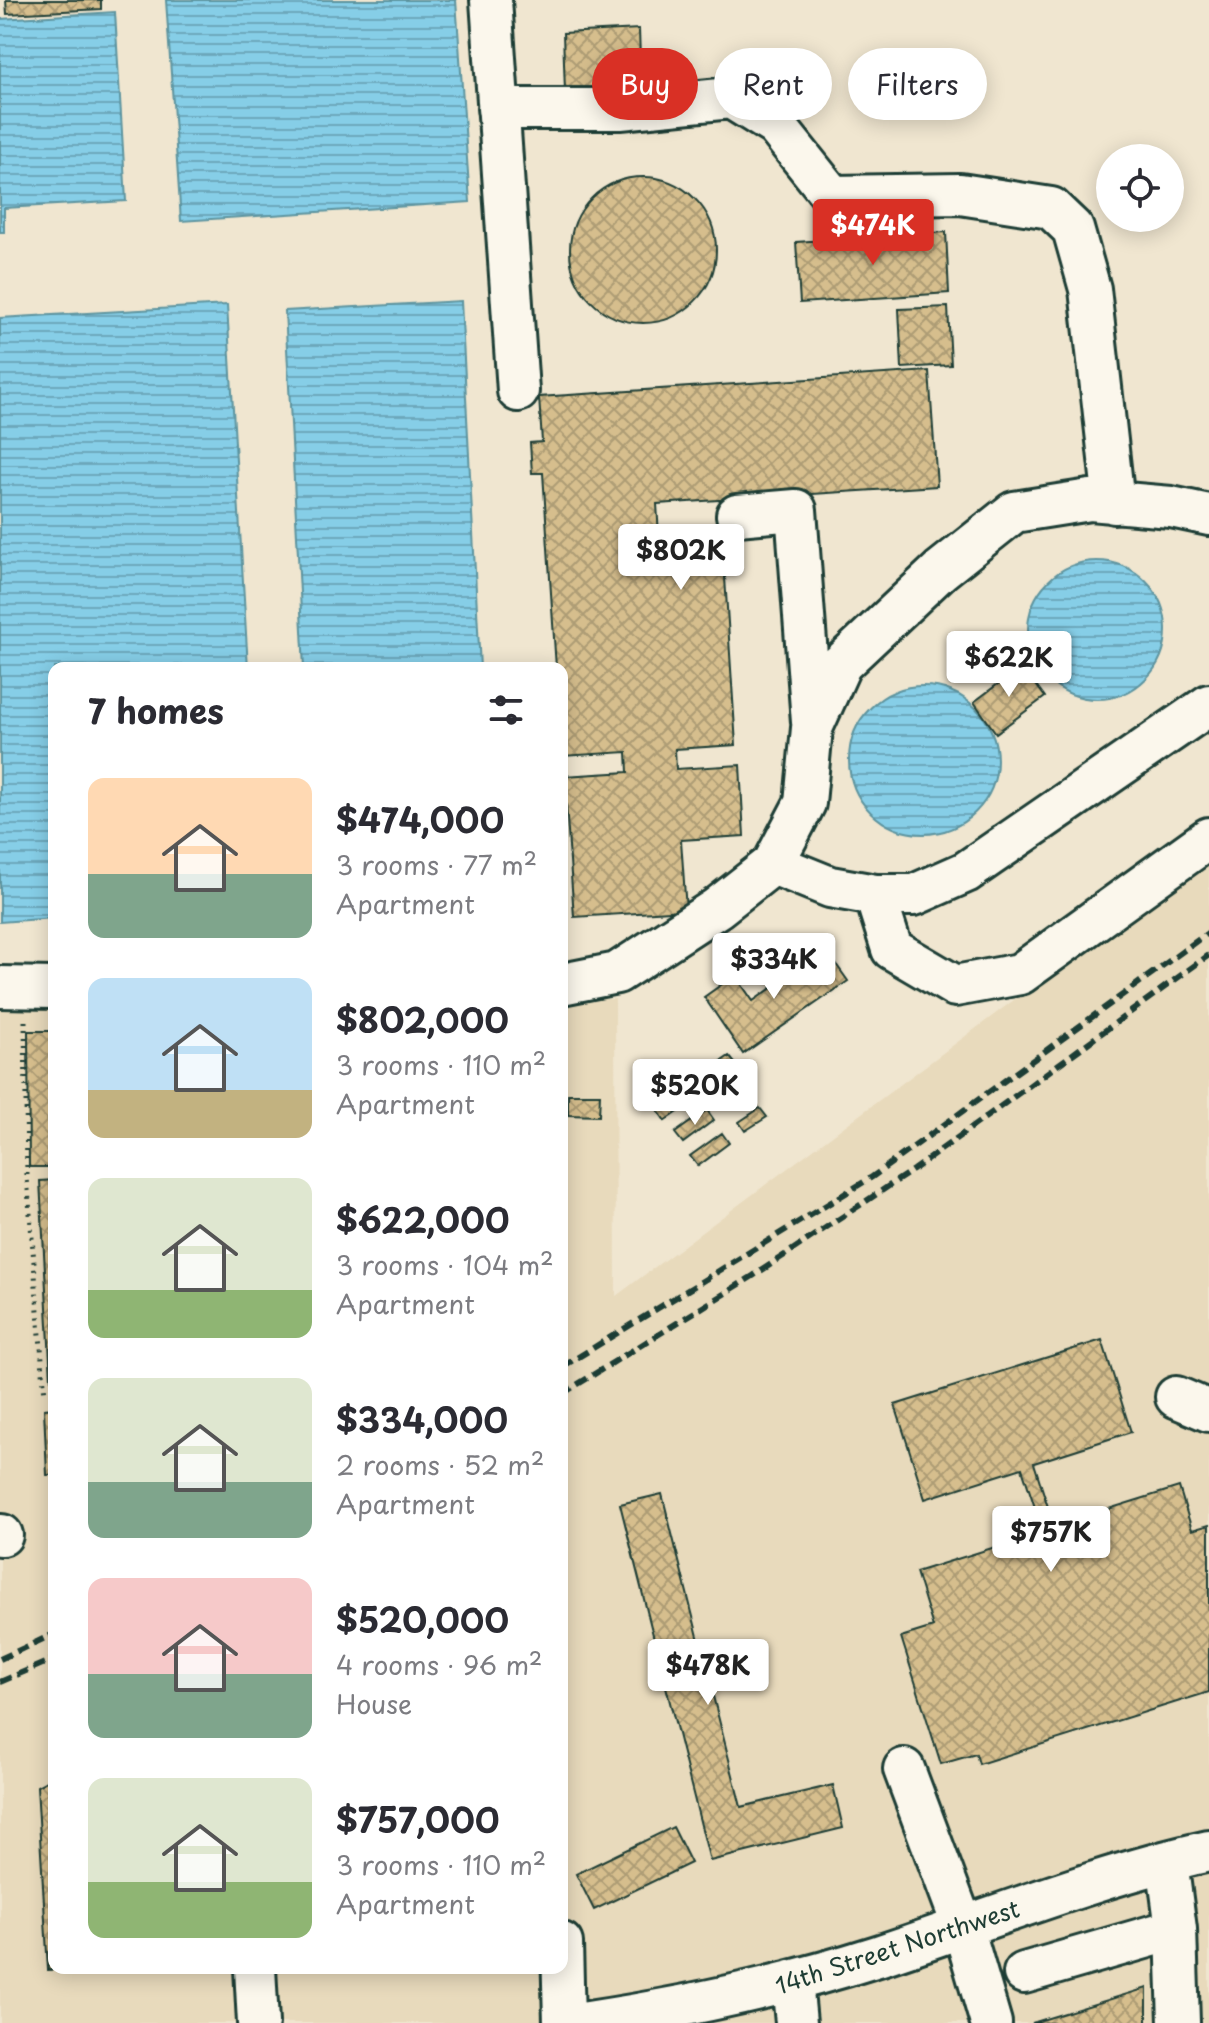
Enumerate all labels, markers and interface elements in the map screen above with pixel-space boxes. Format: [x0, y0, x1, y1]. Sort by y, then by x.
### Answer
chip: Buy [592, 48, 698, 120]
chip: Rent [714, 48, 832, 120]
chip: Filters [848, 48, 987, 120]
map controls [1096, 144, 1184, 232]
button: locate [1096, 144, 1184, 232]
pin: $474K [817, 199, 929, 267]
text: $474K [831, 205, 915, 244]
pin: $802K [625, 524, 737, 592]
text: $802K [636, 530, 726, 569]
pin: $622K [953, 631, 1065, 699]
text: $622K [965, 637, 1053, 676]
text: 7 homes [88, 684, 224, 736]
icon: filters [484, 688, 528, 732]
text: $474,000 [336, 793, 504, 845]
icon: home [152, 810, 248, 906]
text: 3 rooms · 77 m² [336, 845, 537, 884]
text: Apartment [336, 884, 475, 923]
pin: $334K [718, 933, 830, 1001]
text: $334K [730, 939, 818, 978]
text: $802,000 [336, 993, 509, 1045]
icon: home [152, 1010, 248, 1106]
text: 3 rooms · 110 m² [336, 1045, 546, 1084]
pin: $520K [639, 1059, 751, 1127]
text: $520K [651, 1065, 739, 1104]
text: Apartment [336, 1084, 475, 1123]
text: $622,000 [336, 1193, 510, 1245]
icon: home [152, 1210, 248, 1306]
text: 3 rooms · 104 m² [336, 1245, 554, 1284]
text: Apartment [336, 1284, 475, 1323]
text: $334,000 [336, 1393, 508, 1445]
icon: home [152, 1410, 248, 1506]
text: 2 rooms · 52 m² [336, 1445, 544, 1484]
text: Apartment [336, 1484, 475, 1523]
pin: $757K [995, 1506, 1107, 1574]
text: $757K [1010, 1512, 1092, 1551]
text: $520,000 [336, 1593, 509, 1645]
icon: home [152, 1610, 248, 1706]
pin: $478K [652, 1639, 764, 1707]
text: 4 rooms · 96 m² [336, 1645, 542, 1684]
text: $478K [666, 1645, 750, 1684]
text: House [336, 1684, 412, 1723]
text: $757,000 [336, 1793, 500, 1845]
icon: home [152, 1810, 248, 1906]
text: 3 rooms · 110 m² [336, 1845, 546, 1884]
text: Apartment [336, 1884, 475, 1923]
street label: 14th Street Northwest [770, 1889, 1024, 2003]

